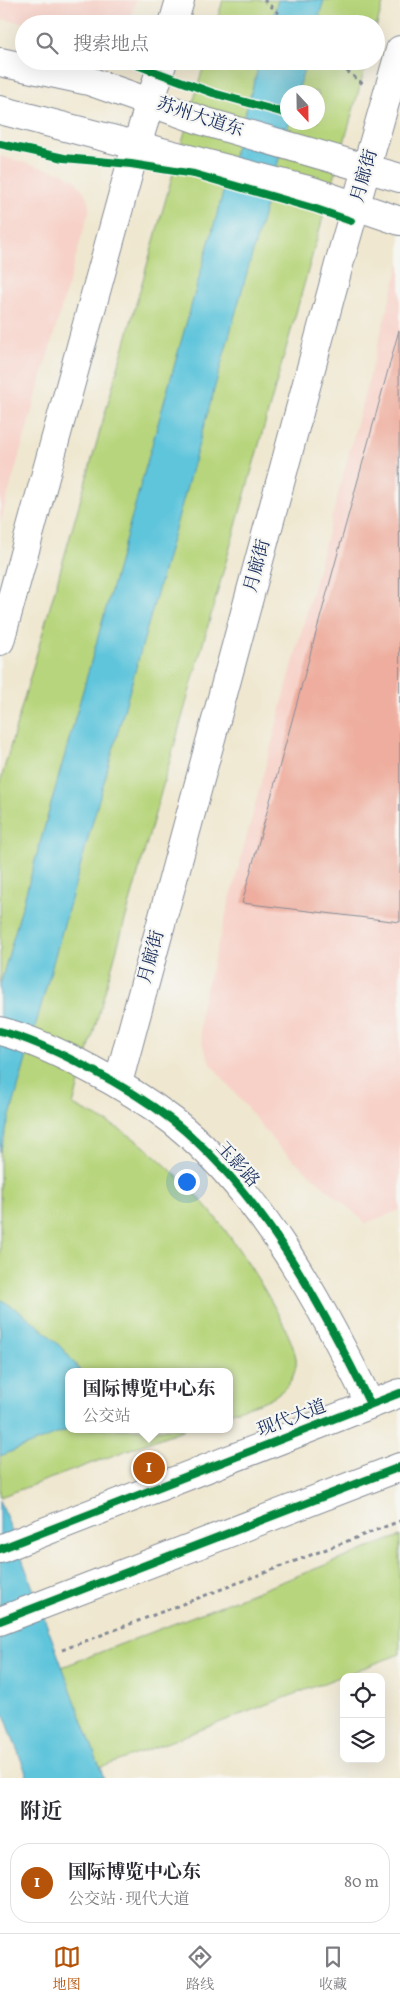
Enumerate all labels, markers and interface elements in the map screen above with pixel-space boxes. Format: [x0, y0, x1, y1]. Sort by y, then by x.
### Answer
search box [15, 15, 385, 70]
icon: search [33, 29, 61, 57]
text: 搜索地点 [73, 32, 149, 58]
north arrow [280, 85, 325, 130]
street label: 苏州大道东 [153, 92, 247, 144]
street label: 月廊街 [346, 147, 384, 205]
street label: 月廊街 [239, 537, 277, 595]
street label: 月廊街 [133, 928, 171, 986]
street label: 玉影路 [210, 1137, 264, 1193]
your location [174, 1169, 200, 1195]
popup [65, 1368, 233, 1433]
text: 国际博览中心东 [82, 1377, 216, 1403]
street label: 现代大道 [254, 1394, 330, 1444]
text: 公交站 [82, 1406, 131, 1428]
pin: 1 [133, 1449, 165, 1487]
map controls [340, 1673, 385, 1763]
button: locate [340, 1673, 385, 1718]
button: layers [340, 1718, 385, 1763]
text: 附近 [20, 1798, 62, 1827]
text: 国际博览中心东 [68, 1860, 201, 1886]
text: 1 [34, 1872, 40, 1894]
text: 80 m [344, 1872, 379, 1894]
text: 公交站 · 现代大道 [68, 1889, 190, 1911]
tab: 地图 [53, 1943, 81, 1995]
tab: 路线 [186, 1943, 214, 1995]
tab: 收藏 [319, 1943, 347, 1995]

